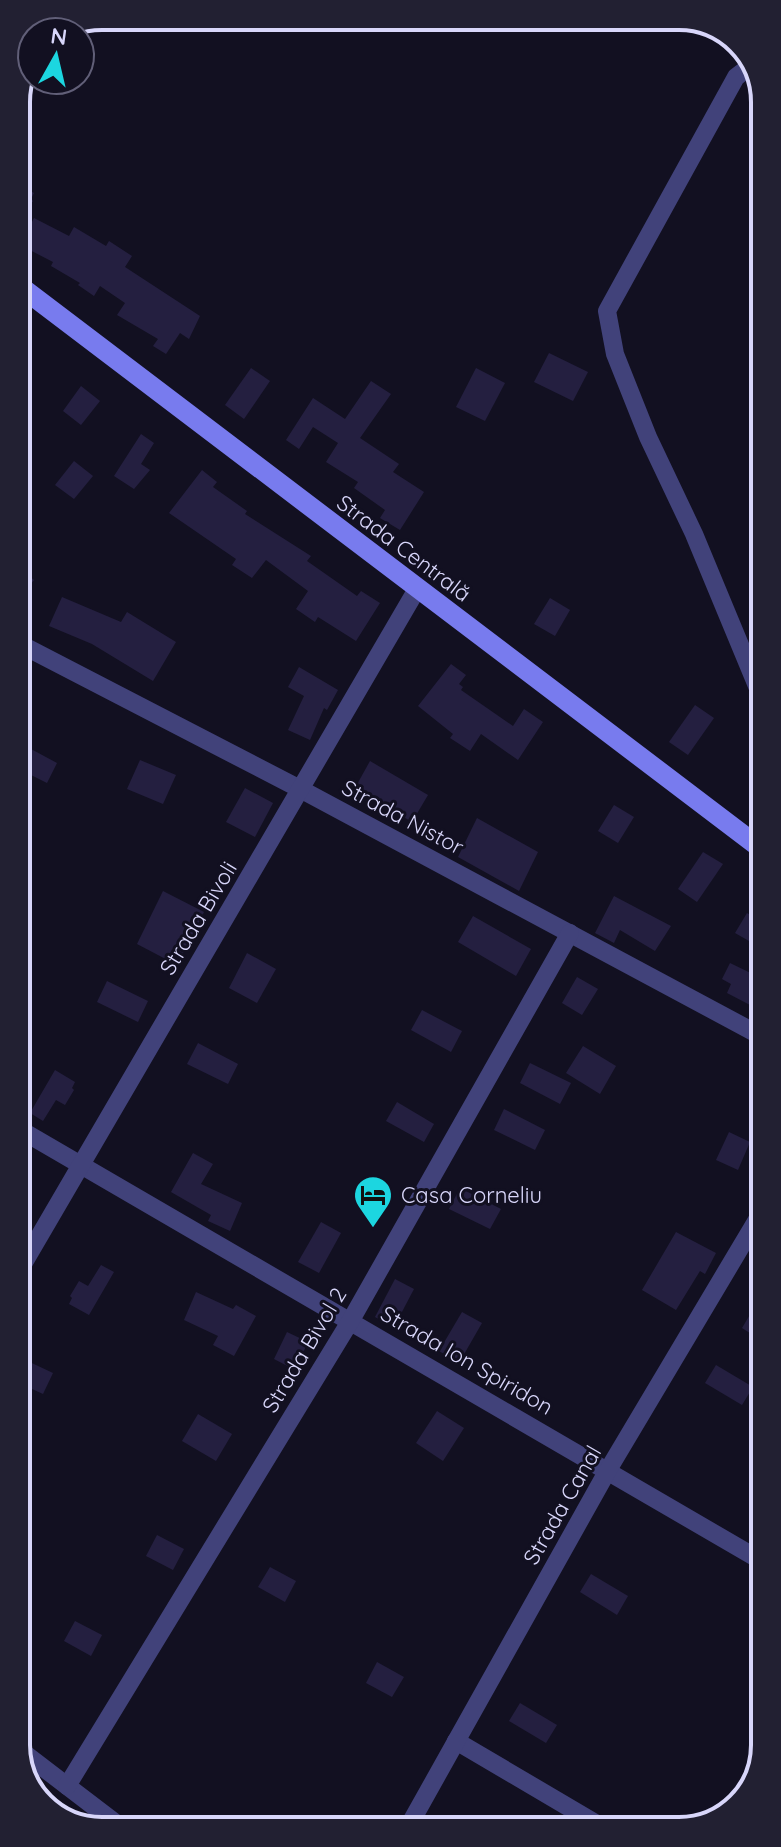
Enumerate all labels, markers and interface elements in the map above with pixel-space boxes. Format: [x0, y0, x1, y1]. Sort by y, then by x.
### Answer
north arrow [16, 16, 96, 96]
text: N [49, 21, 69, 51]
street label: Strada Centrală [331, 488, 477, 608]
street label: Strada Nistor [337, 773, 469, 861]
street label: Strada Bivoli [153, 856, 243, 980]
hotel icon: Casa Corneliu [352, 1174, 394, 1229]
place label: Casa Corneliu [401, 1181, 542, 1209]
street label: Strada Bivol 2 [256, 1282, 352, 1418]
street label: Strada Ion Spiridon [376, 1299, 558, 1421]
street label: Strada Canal [517, 1440, 607, 1570]

